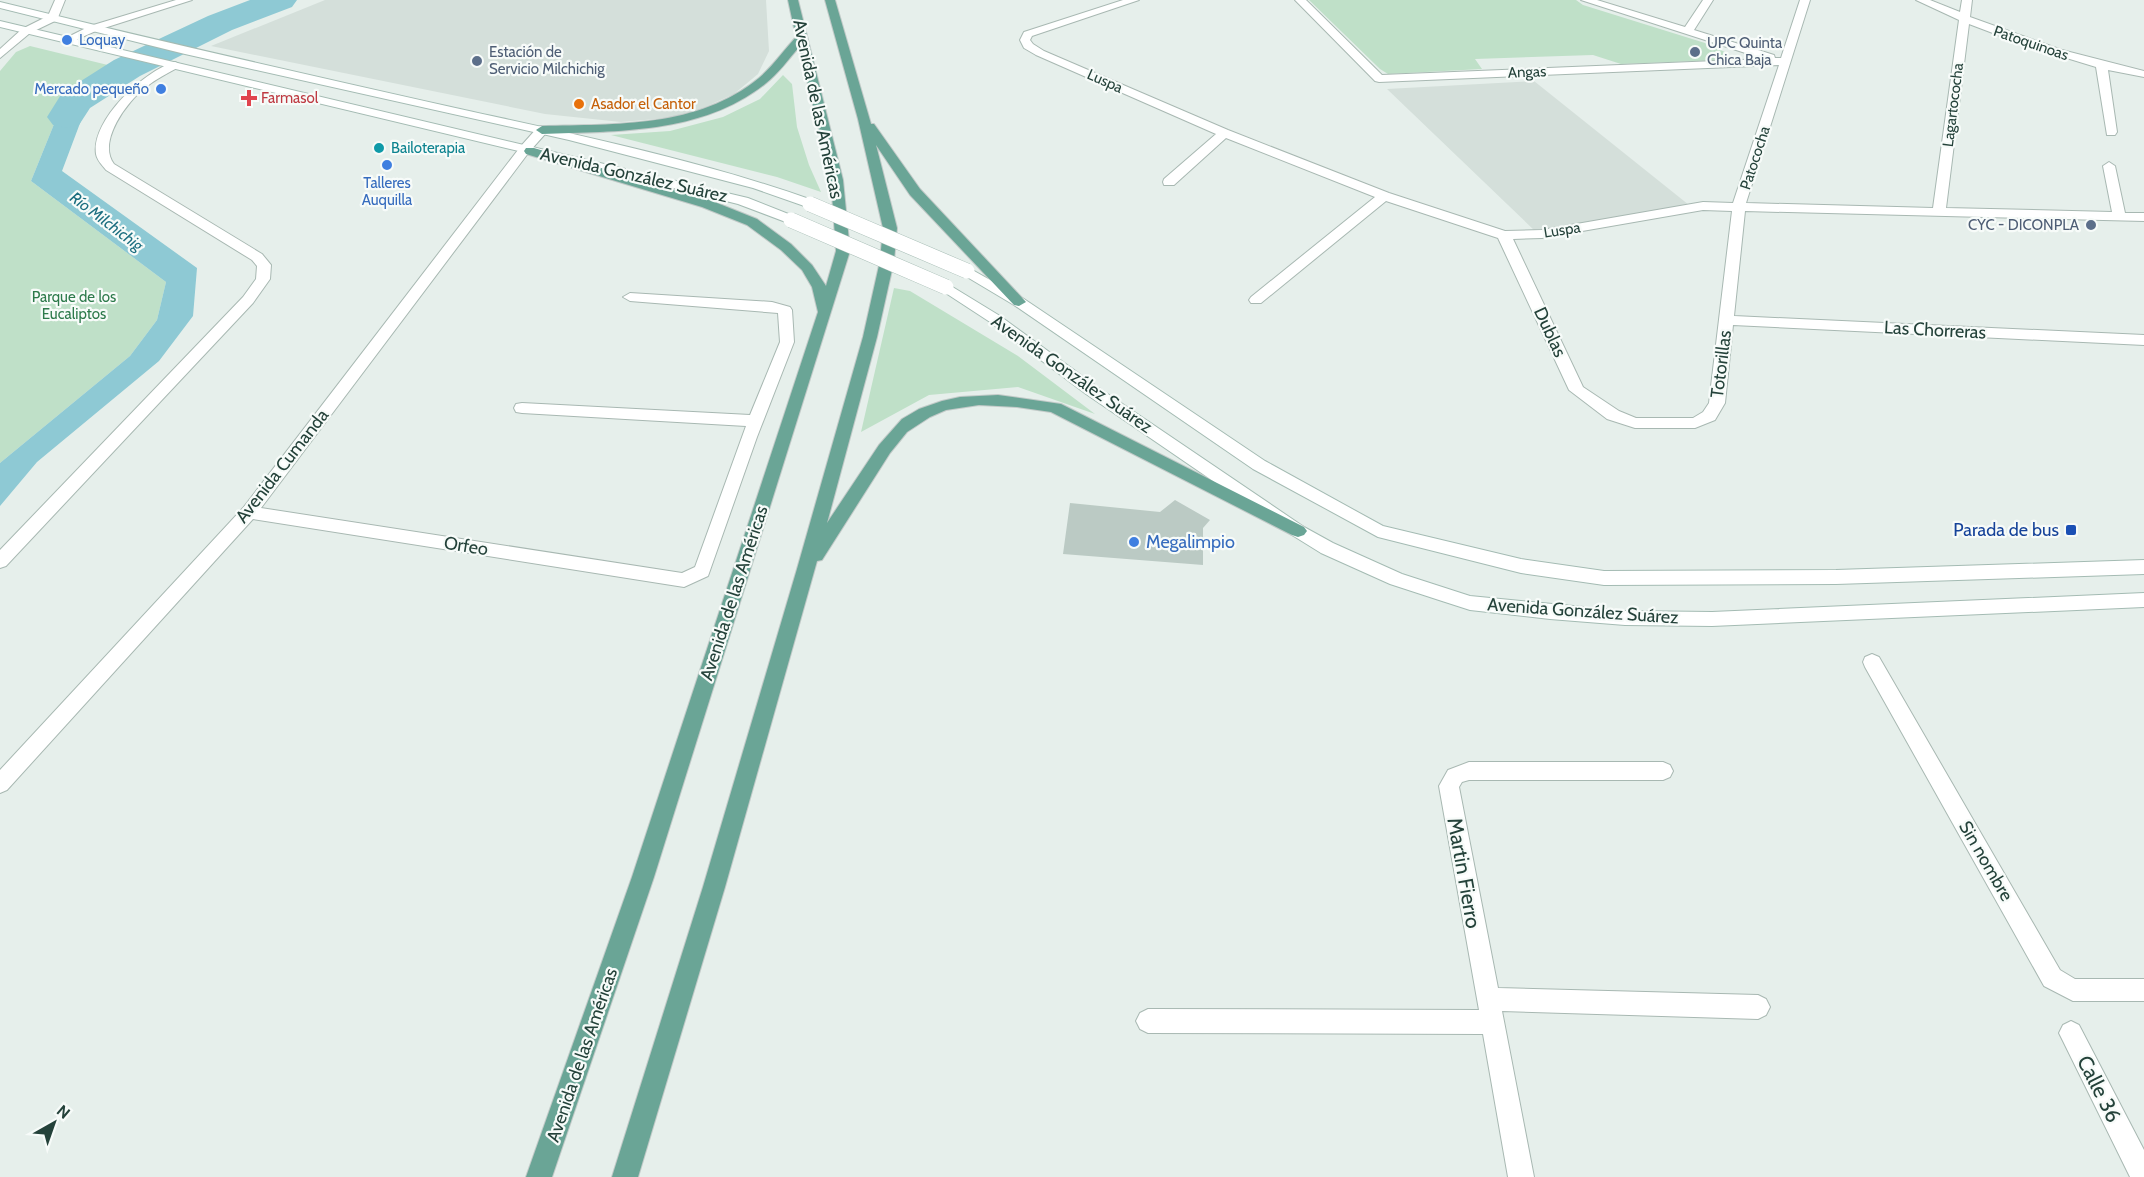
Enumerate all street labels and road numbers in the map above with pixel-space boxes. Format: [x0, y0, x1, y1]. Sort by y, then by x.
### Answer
street label: Avenida de las Américas [788, 17, 848, 201]
street label: Patoquinoas [1991, 22, 2071, 64]
street label: Lagartococha [1939, 61, 1967, 148]
street label: Angas [1507, 62, 1547, 82]
street label: Luspa [1084, 65, 1126, 97]
street label: Patococha [1736, 123, 1774, 192]
street label: Avenida González Suárez [538, 143, 730, 207]
street label: Luspa [1542, 218, 1582, 242]
street label: Dublas [1529, 303, 1571, 361]
street label: Avenida González Suárez [987, 310, 1157, 438]
street label: Las Chorreras [1884, 316, 1986, 344]
street label: Totorillas [1706, 329, 1736, 399]
street label: Avenida Cumanda [231, 404, 333, 527]
street label: Avenida de las Américas [695, 503, 773, 683]
street label: Orfeo [442, 532, 490, 560]
street label: Avenida González Suárez [1487, 593, 1680, 629]
street label: Martin Fierro [1442, 815, 1487, 930]
street label: Sin nombre [1954, 817, 2018, 905]
street label: Avenida de las Américas [542, 965, 622, 1145]
street label: Calle 36 [2072, 1051, 2127, 1126]

